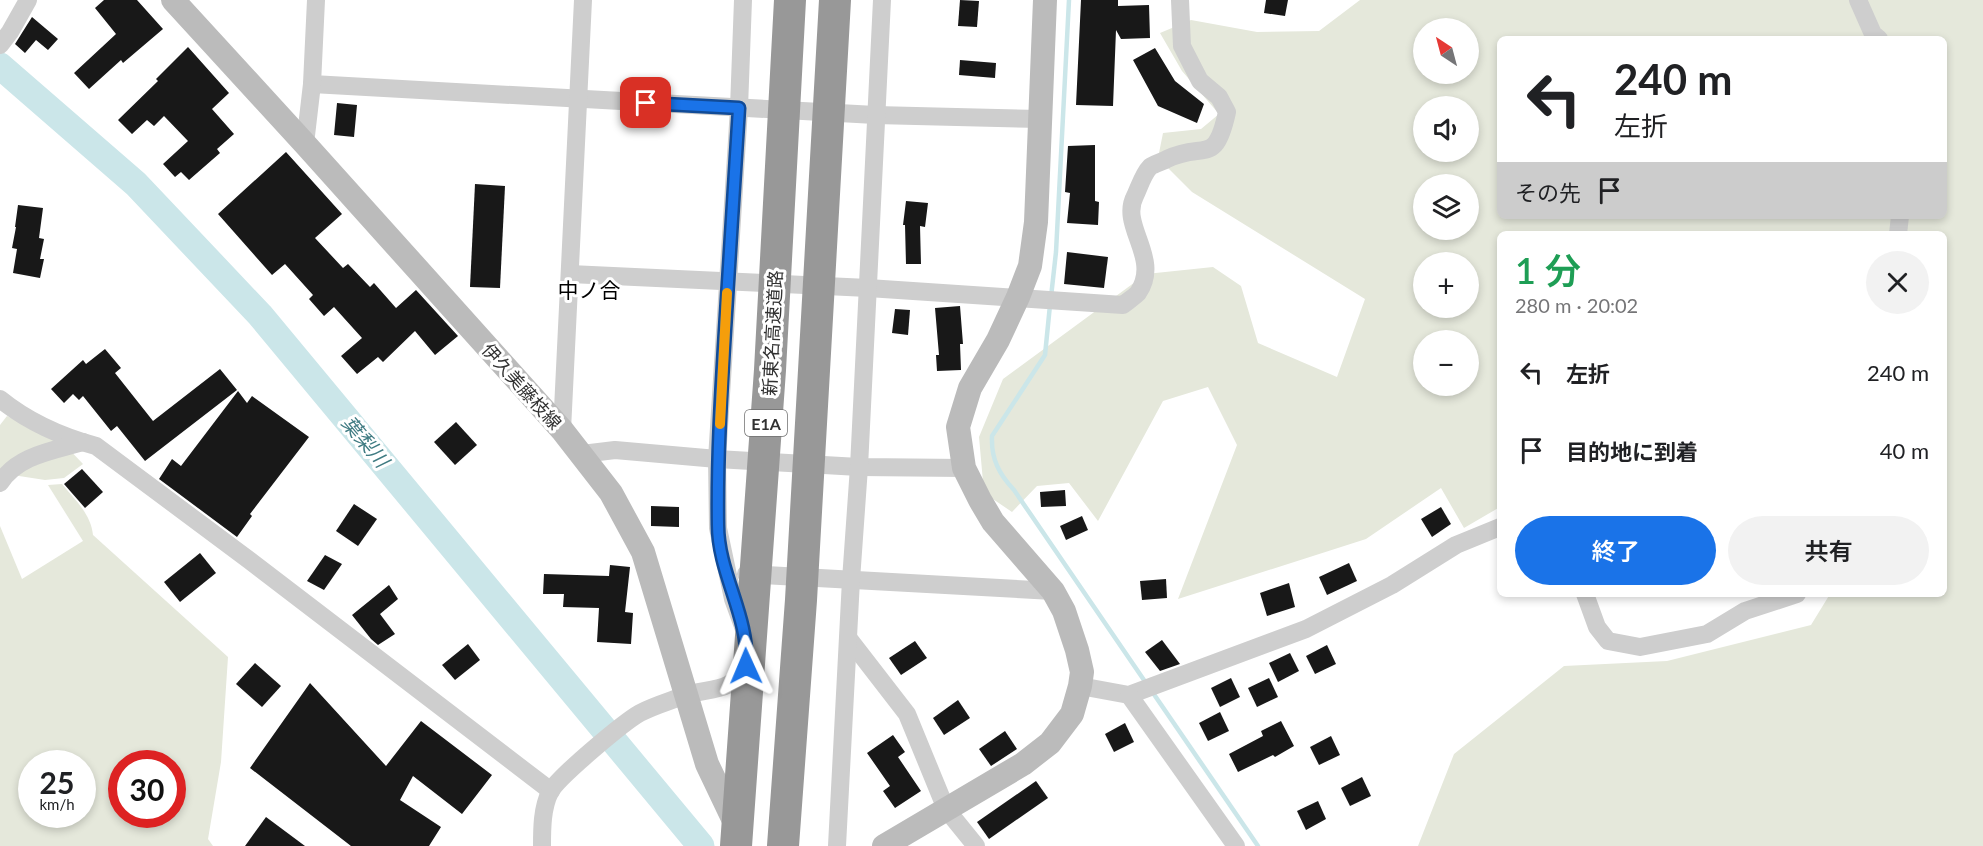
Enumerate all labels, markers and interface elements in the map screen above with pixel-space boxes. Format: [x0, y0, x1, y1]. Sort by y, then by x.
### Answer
north arrow [1413, 18, 1479, 84]
map controls [1413, 18, 1479, 396]
text: 240 m [1614, 54, 1732, 104]
icon: left [1515, 60, 1593, 138]
pin [620, 77, 671, 128]
icon: arrive [629, 86, 662, 119]
button: sound [1413, 96, 1479, 162]
text: 左折 [1614, 109, 1668, 142]
button: layers [1413, 174, 1479, 240]
icon: arrive [1593, 174, 1626, 207]
text: その先 [1515, 179, 1581, 206]
text: 1 分 [1515, 248, 1581, 292]
button: close [1866, 251, 1929, 314]
button: + [1413, 252, 1479, 318]
street label: 新東名高速道路 [758, 270, 786, 396]
district label: 中ノ合 [558, 277, 621, 302]
text: 280 m · 20:02 [1515, 293, 1638, 317]
button: − [1413, 330, 1479, 396]
street label: 伊久美藤枝線 [478, 339, 566, 433]
icon: left [1515, 356, 1548, 389]
text: 240 m [1867, 359, 1929, 386]
text: 左折 [1566, 360, 1610, 387]
water label: 葉梨川 [338, 410, 396, 473]
road number: E1A [745, 410, 787, 436]
icon: arrive [1515, 434, 1548, 467]
text: 40 m [1880, 437, 1929, 464]
text: 目的地に到着 [1566, 438, 1698, 465]
button: 終了 [1515, 516, 1716, 585]
button: 共有 [1728, 516, 1929, 585]
position arrow [714, 634, 778, 698]
speed limit sign: 30 [108, 750, 186, 828]
text: 25 [40, 764, 74, 800]
text: km/h [39, 795, 75, 813]

